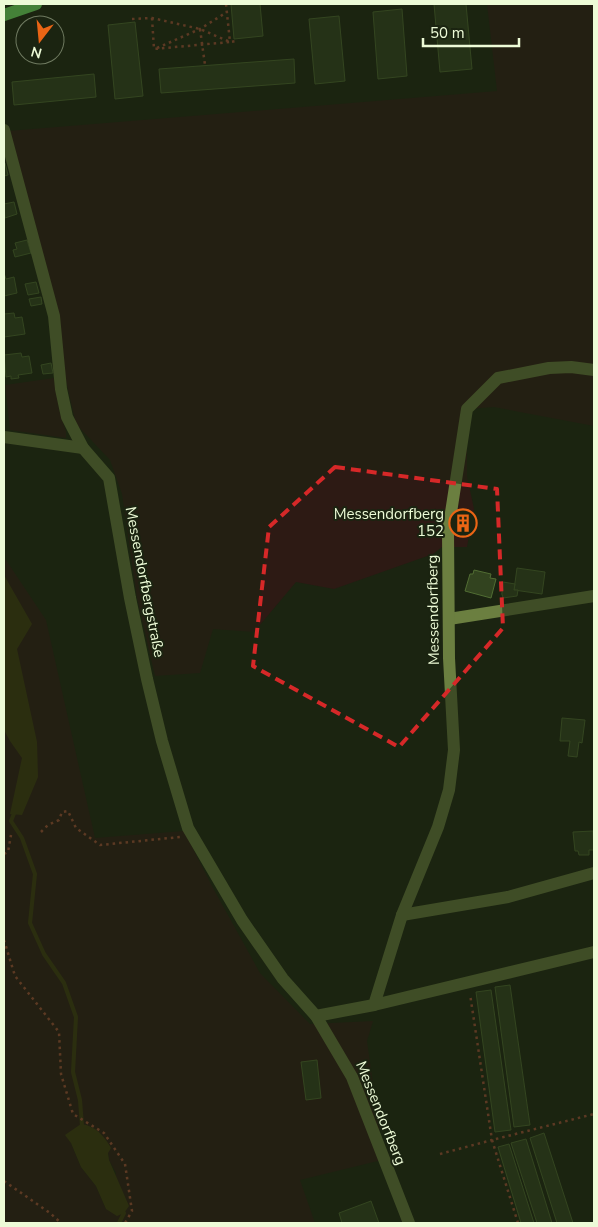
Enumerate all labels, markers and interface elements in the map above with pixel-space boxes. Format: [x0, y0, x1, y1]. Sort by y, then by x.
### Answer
north arrow [15, 15, 65, 65]
scale bar [423, 15, 519, 47]
text: 50 m [430, 23, 465, 43]
text: N [29, 41, 44, 63]
place label: Messendorfberg 152 [334, 504, 444, 541]
street label: Messendorfbergstraße [121, 505, 169, 659]
building icon: Messendorfberg 152 [448, 508, 478, 538]
street label: Messendorfberg [422, 555, 444, 665]
street label: Messendorfberg [351, 1058, 411, 1168]

